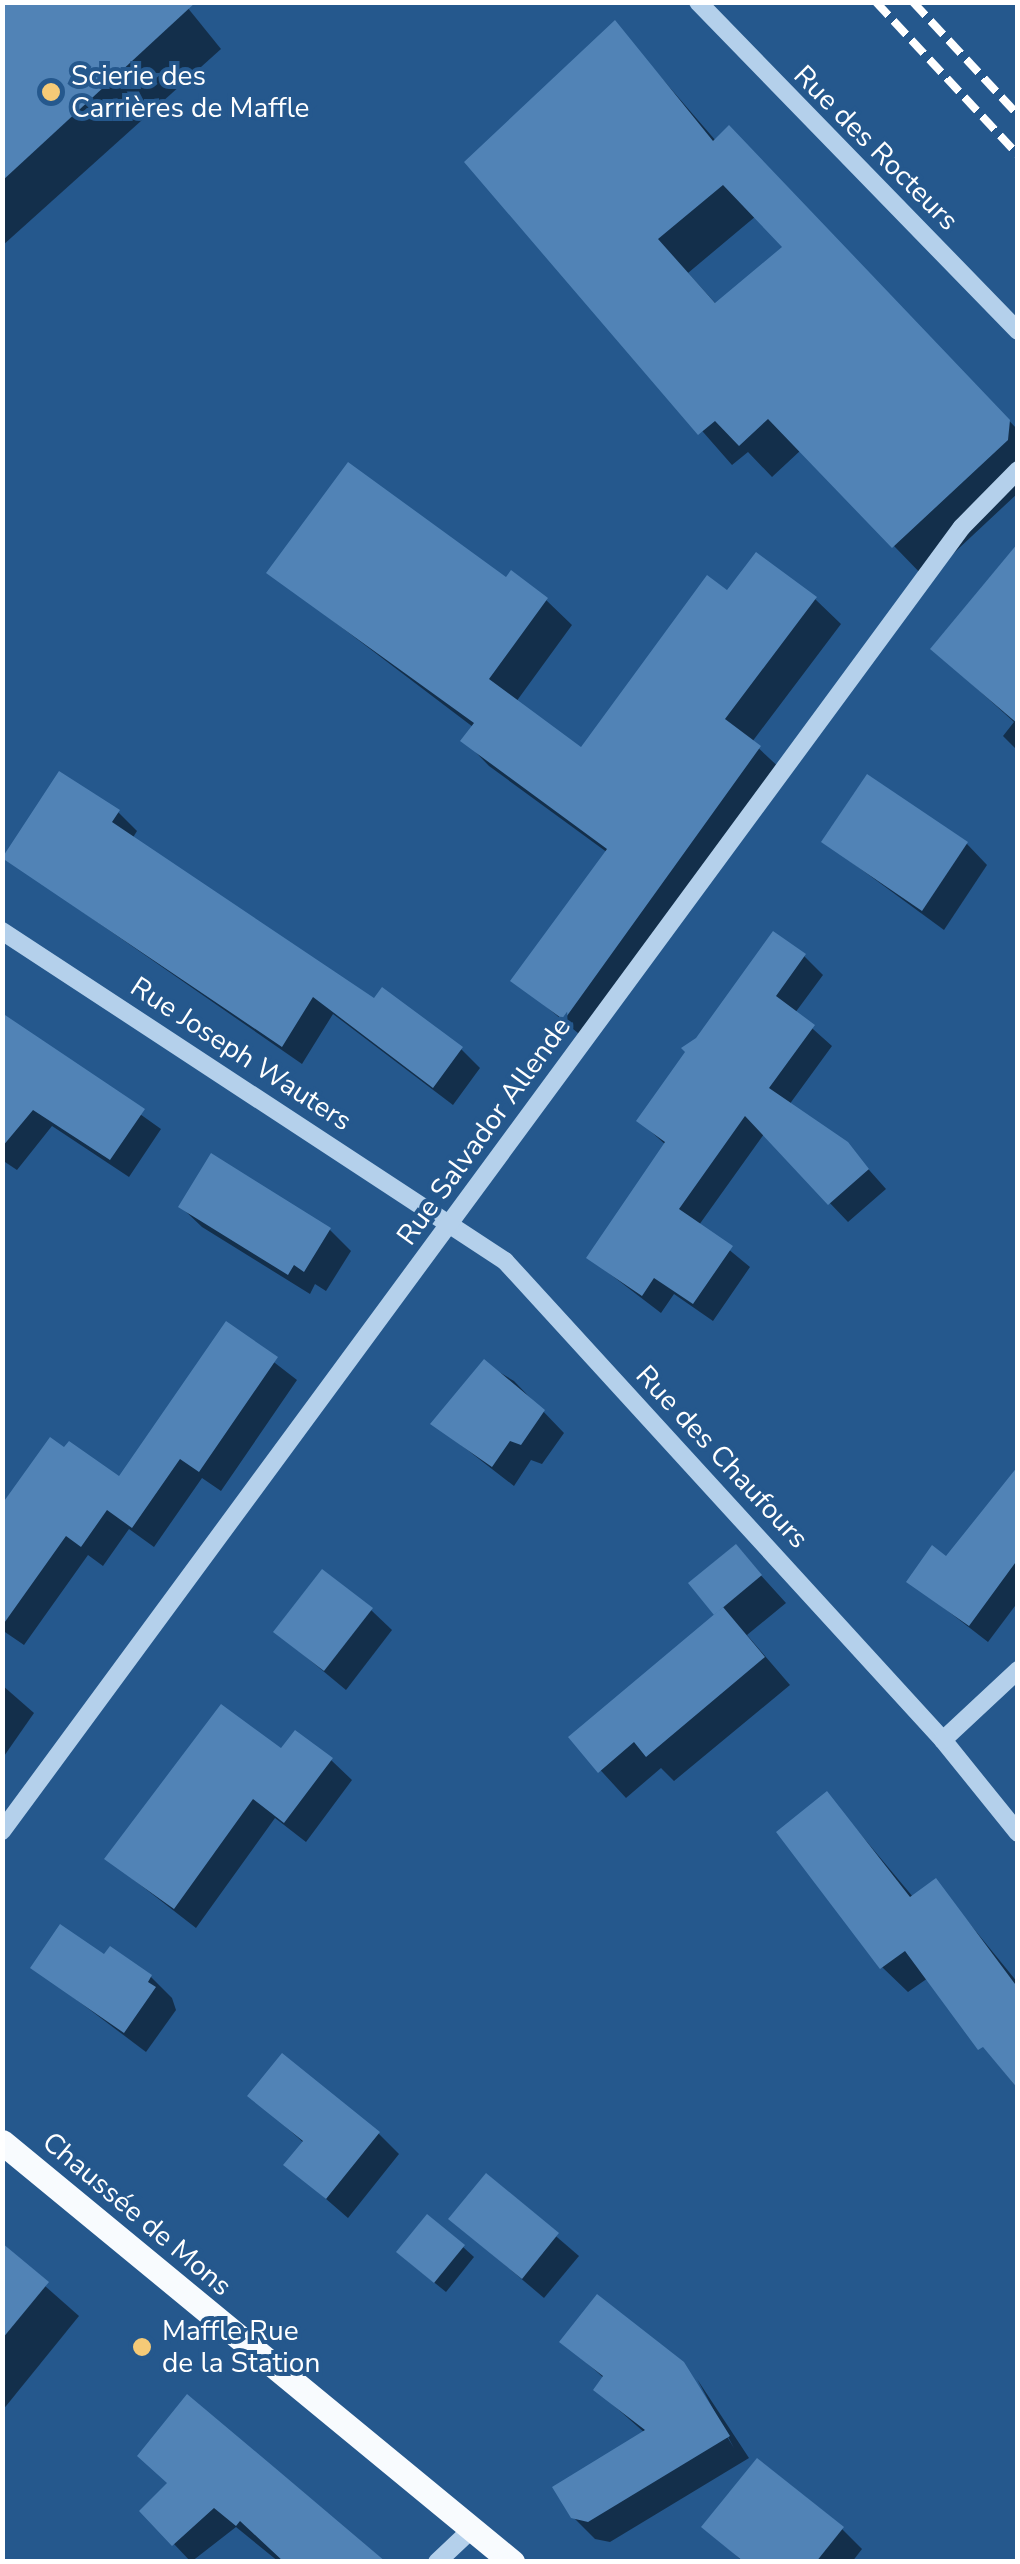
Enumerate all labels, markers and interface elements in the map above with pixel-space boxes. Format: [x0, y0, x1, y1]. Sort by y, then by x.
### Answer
place label: Scierie des Carrières de Maffle [71, 59, 310, 125]
street label: Rue des Rocteurs [787, 59, 965, 237]
marker: Scierie des Carrières de Maffle [40, 81, 62, 103]
street label: Rue Joseph Wauters [124, 970, 358, 1138]
street label: Rue Salvador Allende [390, 1010, 578, 1252]
street label: Rue des Chaufours [629, 1359, 815, 1555]
street label: Chaussée de Mons [36, 2125, 238, 2303]
place label: Maffle Rue de la Station [162, 2314, 320, 2380]
marker: Maffle Rue de la Station [131, 2336, 153, 2358]

